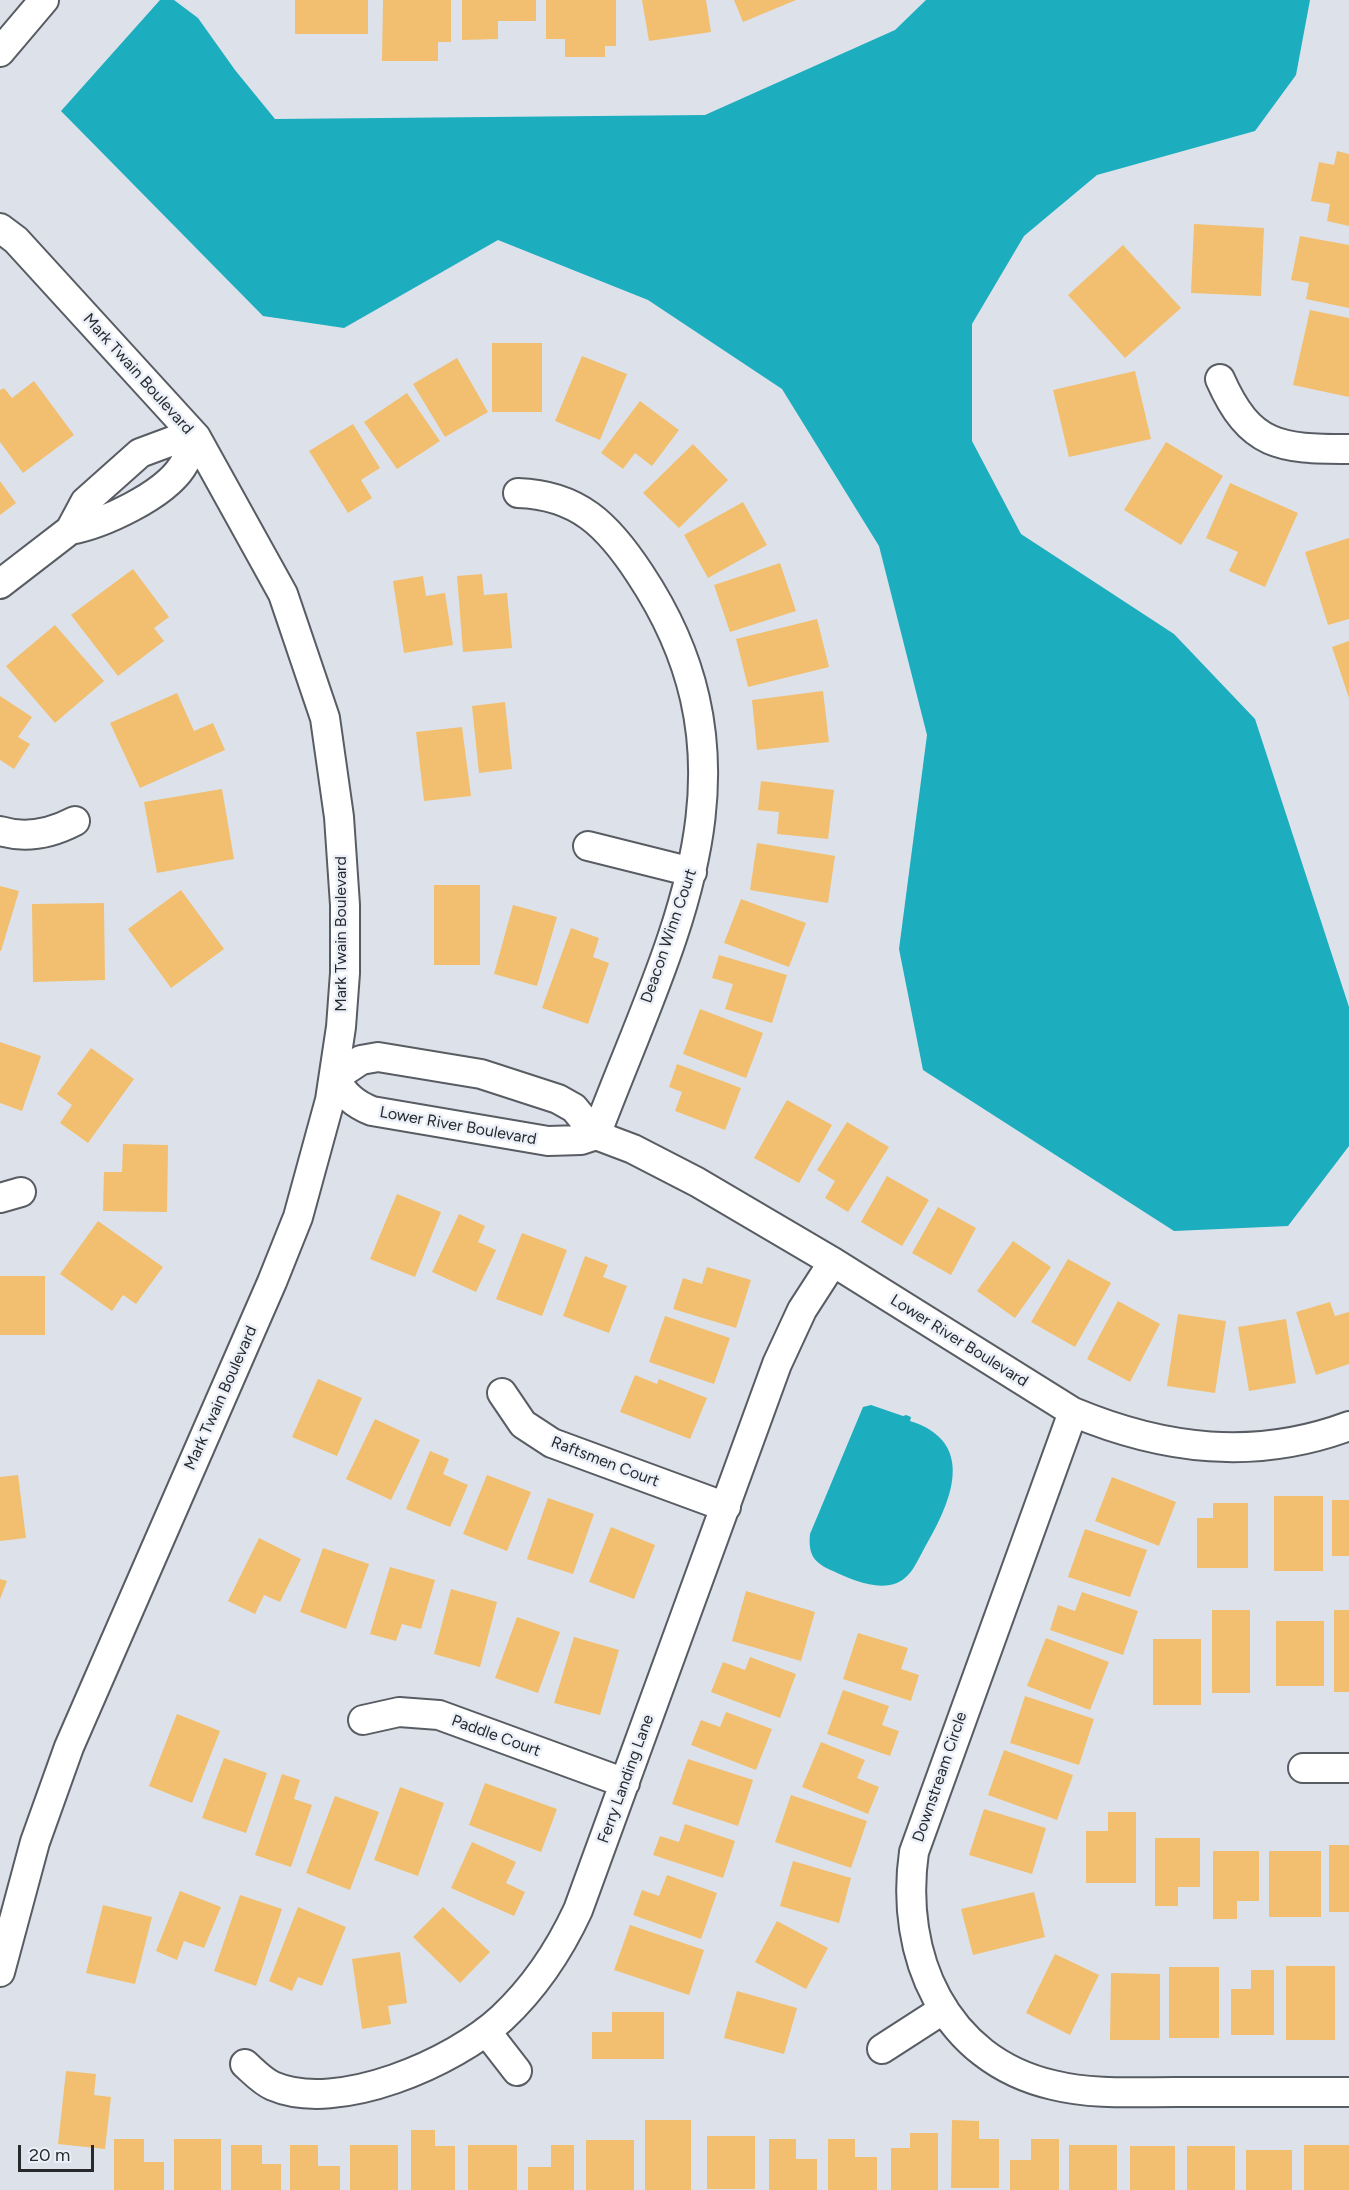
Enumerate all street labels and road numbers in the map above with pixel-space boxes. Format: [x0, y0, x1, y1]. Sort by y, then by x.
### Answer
street label: Mark Twain Boulevard [79, 310, 197, 438]
street label: Mark Twain Boulevard [331, 856, 351, 1012]
street label: Deacon Winn Court [637, 866, 701, 1006]
street label: Lower River Boulevard [378, 1103, 538, 1149]
street label: Lower River Boulevard [887, 1291, 1031, 1391]
street label: Mark Twain Boulevard [181, 1323, 261, 1473]
street label: Raftsmen Court [548, 1433, 662, 1491]
street label: Downstream Circle [909, 1709, 971, 1845]
street label: Paddle Court [449, 1711, 543, 1761]
street label: Ferry Landing Lane [594, 1712, 658, 1846]

